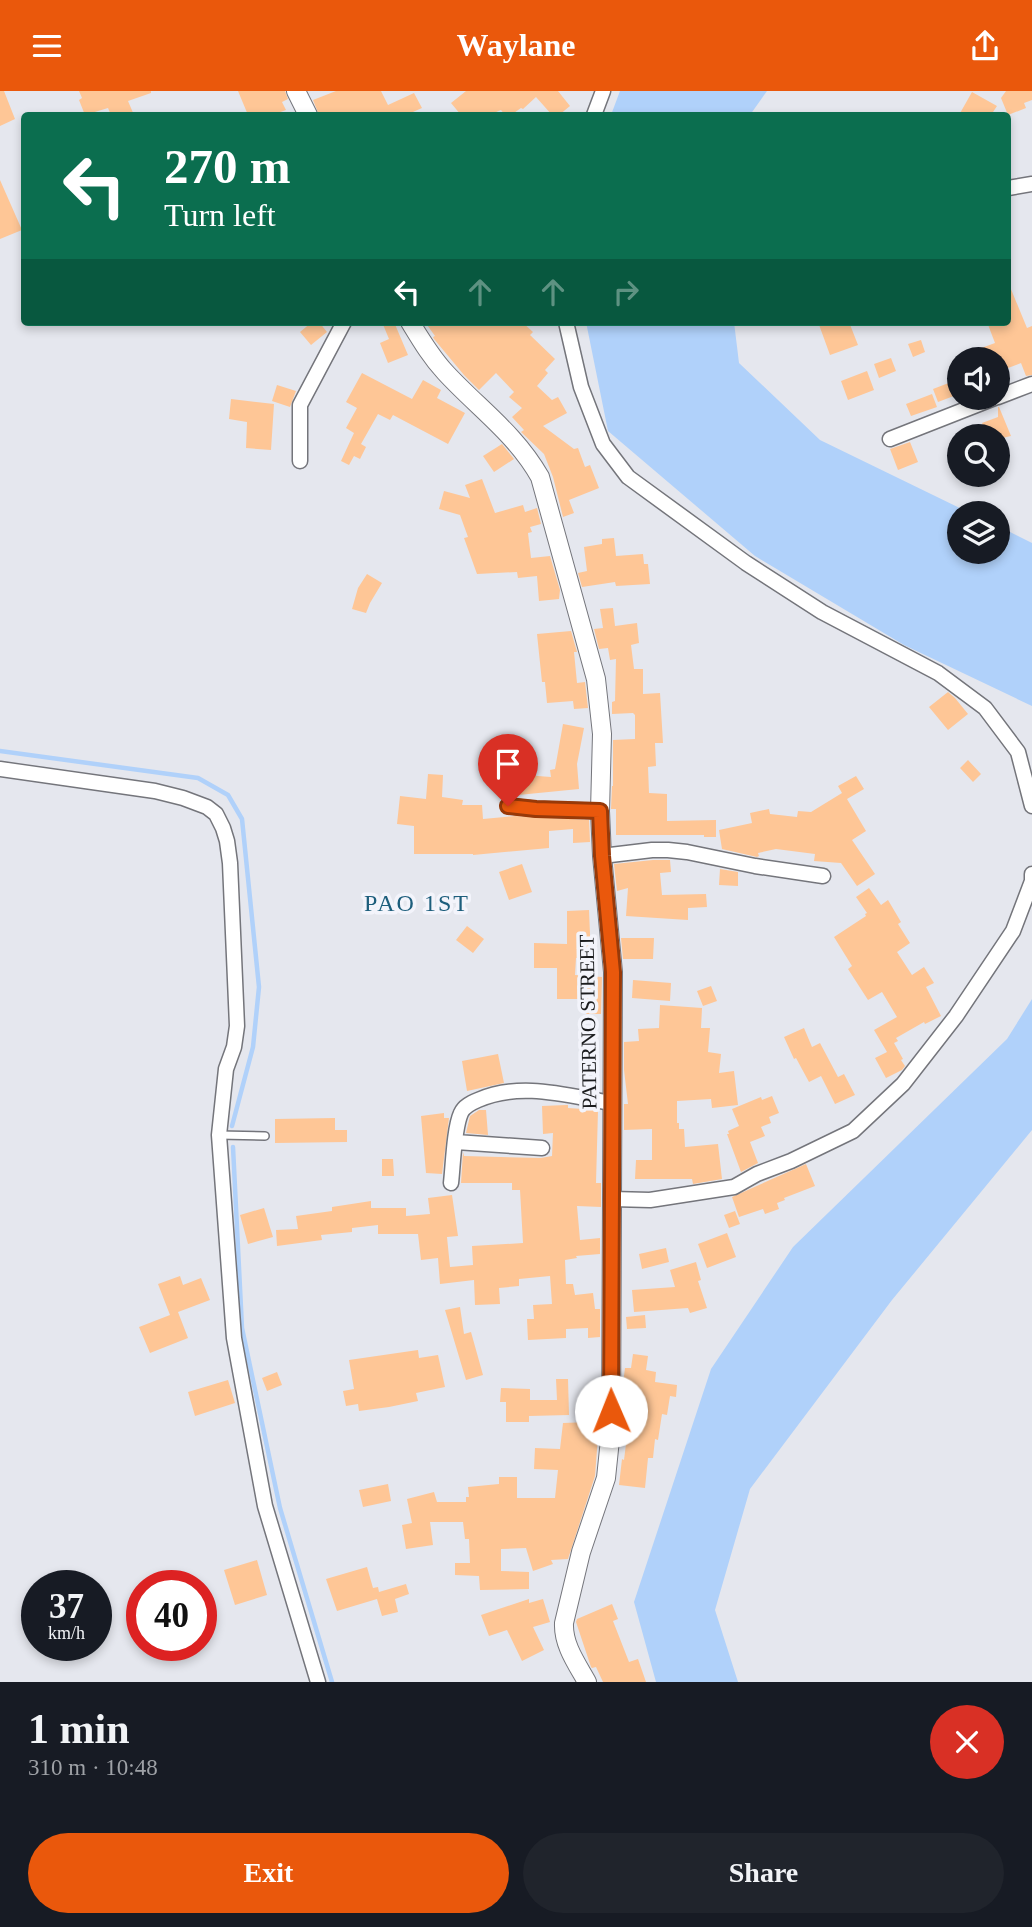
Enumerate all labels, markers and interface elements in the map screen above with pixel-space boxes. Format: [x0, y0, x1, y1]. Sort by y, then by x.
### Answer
icon: menu [28, 27, 66, 65]
text: Waylane [456, 27, 576, 63]
icon: share [966, 27, 1004, 65]
text: 270 m [164, 139, 291, 194]
icon: left [49, 140, 140, 231]
text: Turn left [164, 197, 276, 233]
icon: left [388, 273, 426, 311]
icon: ahead [461, 273, 499, 311]
icon: ahead [534, 273, 572, 311]
icon: right [607, 273, 645, 311]
map controls [947, 347, 1010, 564]
button: sound [947, 347, 1010, 410]
button: search [947, 424, 1010, 487]
button: layers [947, 501, 1010, 564]
pin [478, 734, 538, 806]
icon: arrive [489, 745, 527, 783]
district label: PAO 1ST [364, 890, 470, 916]
street label: PATERNO STREET [574, 934, 602, 1110]
position arrow [574, 1374, 648, 1448]
speed limit sign: 40 [126, 1570, 217, 1661]
text: 37 [49, 1587, 84, 1626]
text: km/h [48, 1623, 85, 1643]
button: close [930, 1705, 1004, 1779]
text: 1 min [28, 1706, 130, 1752]
text: 310 m · 10:48 [28, 1755, 158, 1780]
button: Exit [28, 1833, 509, 1913]
button: Share [523, 1833, 1004, 1913]

